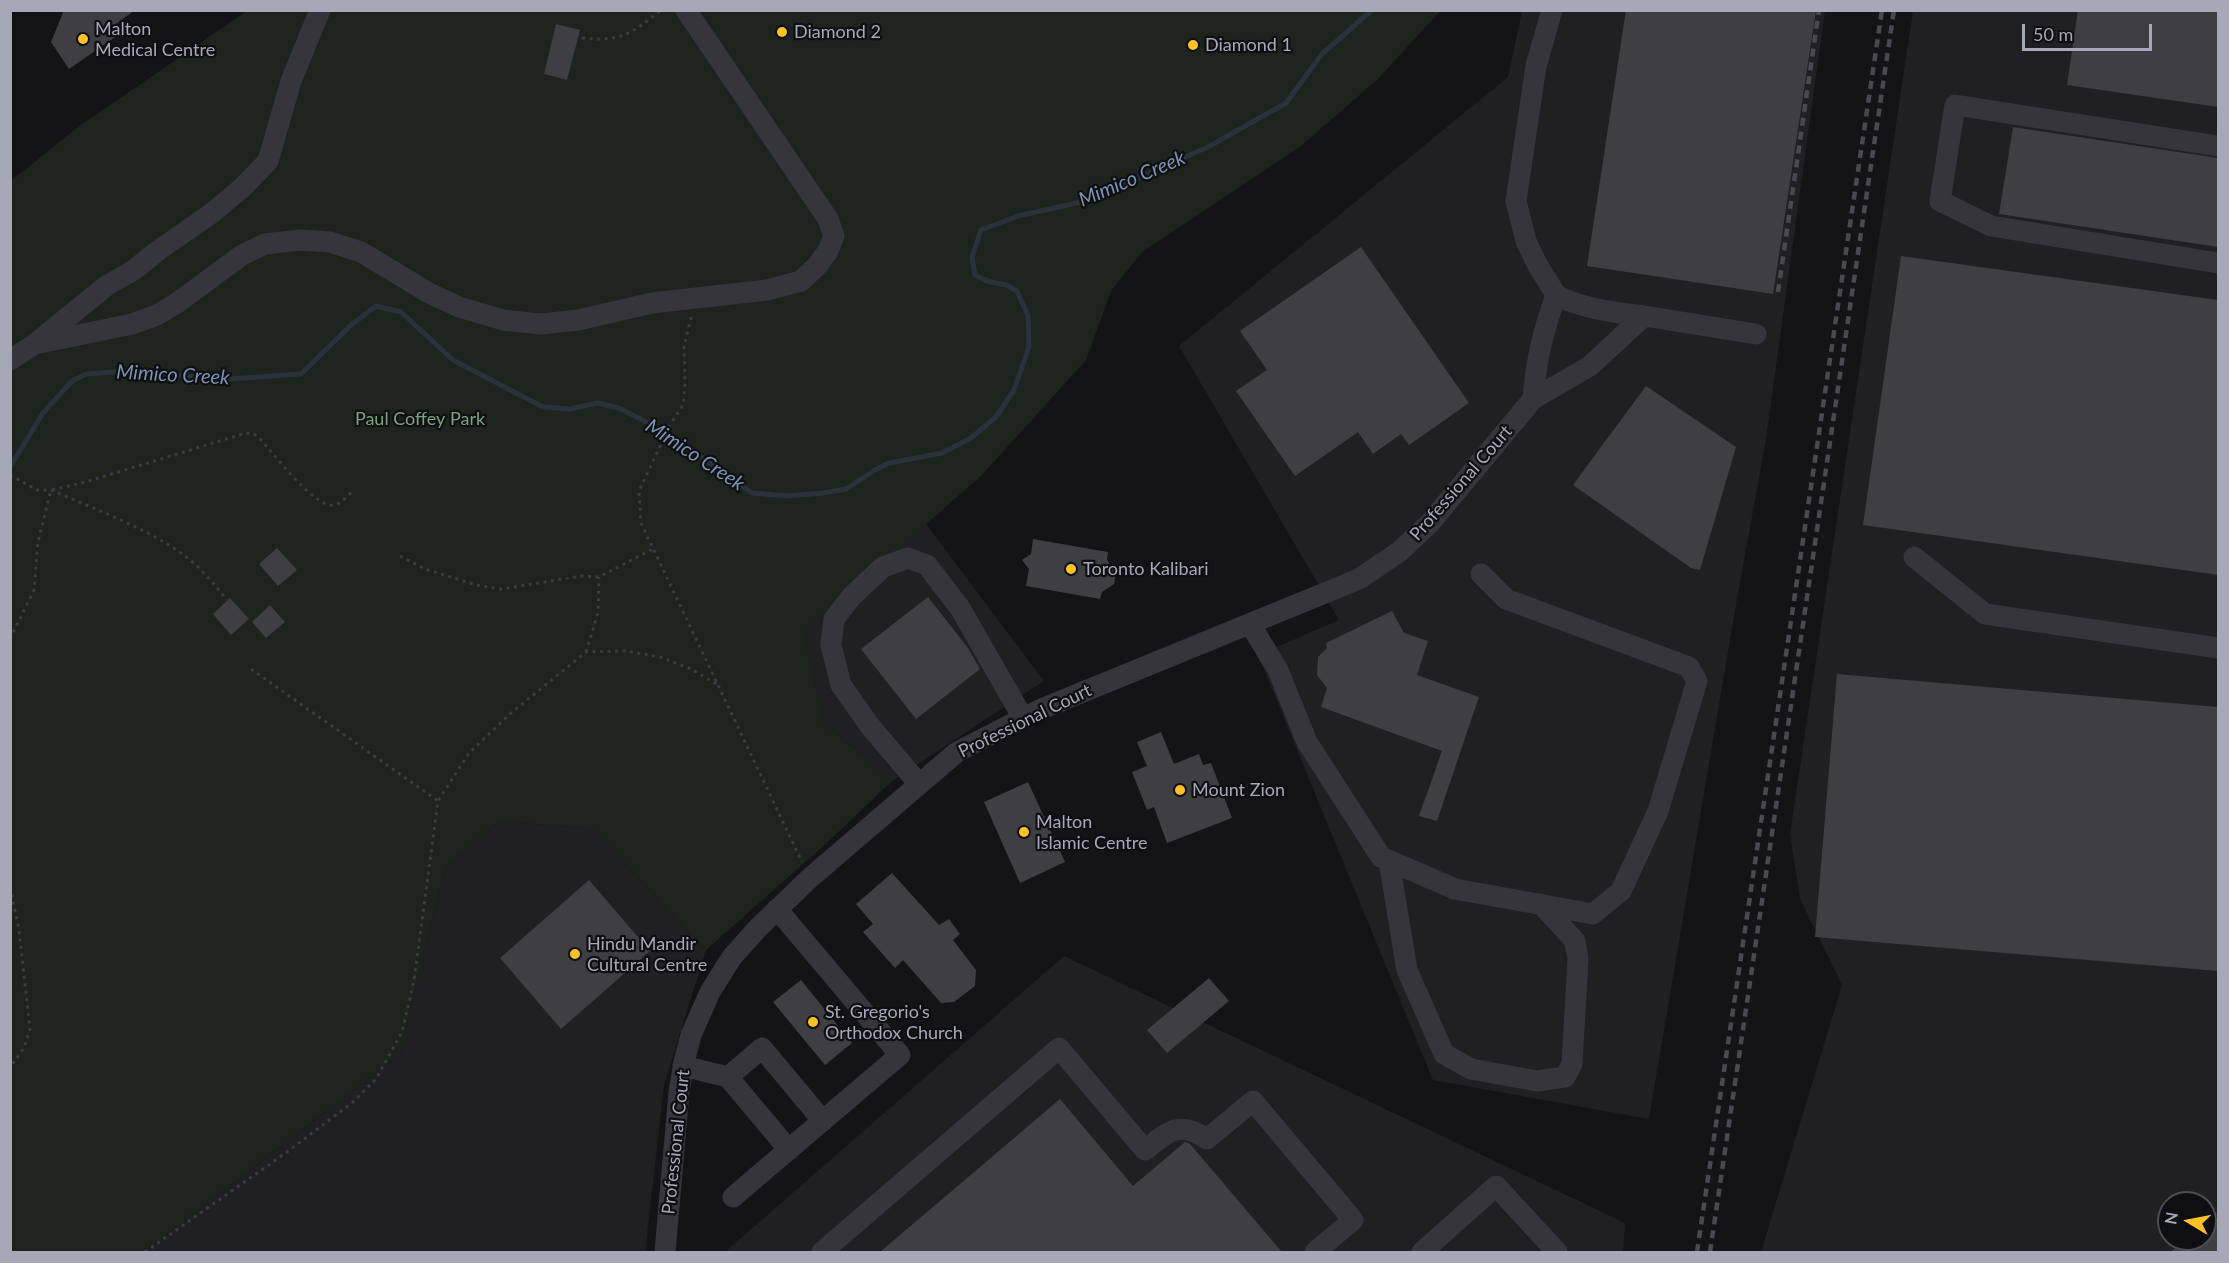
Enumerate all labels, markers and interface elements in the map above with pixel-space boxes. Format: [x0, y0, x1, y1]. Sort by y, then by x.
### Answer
scale bar [2025, 12, 2156, 50]
place label: Malton Medical Centre [95, 18, 215, 60]
place label: Diamond 2 [794, 21, 881, 43]
text: 50 m [2033, 23, 2073, 45]
marker: Diamond 2 [775, 25, 789, 39]
marker: Malton Medical Centre [76, 32, 90, 46]
place label: Diamond 1 [1205, 34, 1292, 56]
marker: Diamond 1 [1186, 38, 1200, 52]
water label: Mimico Creek [1075, 146, 1189, 212]
water label: Mimico Creek [116, 360, 230, 390]
park label: Paul Coffey Park [355, 408, 485, 430]
water label: Mimico Creek [641, 414, 749, 496]
street label: Professional Court [1405, 421, 1517, 545]
place label: Toronto Kalibari [1083, 558, 1208, 580]
marker: Toronto Kalibari [1064, 562, 1078, 576]
street label: Professional Court [955, 679, 1095, 763]
place label: Mount Zion [1192, 779, 1285, 801]
marker: Mount Zion [1173, 783, 1187, 797]
place label: Malton Islamic Centre [1036, 811, 1147, 854]
marker: Malton Islamic Centre [1017, 825, 1031, 839]
place label: Hindu Mandir Cultural Centre [587, 933, 707, 976]
marker: Hindu Mandir Cultural Centre [568, 947, 582, 961]
place label: St. Gregorio's Orthodox Church [825, 1001, 963, 1044]
marker: St. Gregorio's Orthodox Church [806, 1015, 820, 1029]
street label: Professional Court [658, 1069, 694, 1215]
north arrow [2157, 1191, 2217, 1251]
text: N [2160, 1210, 2181, 1226]

